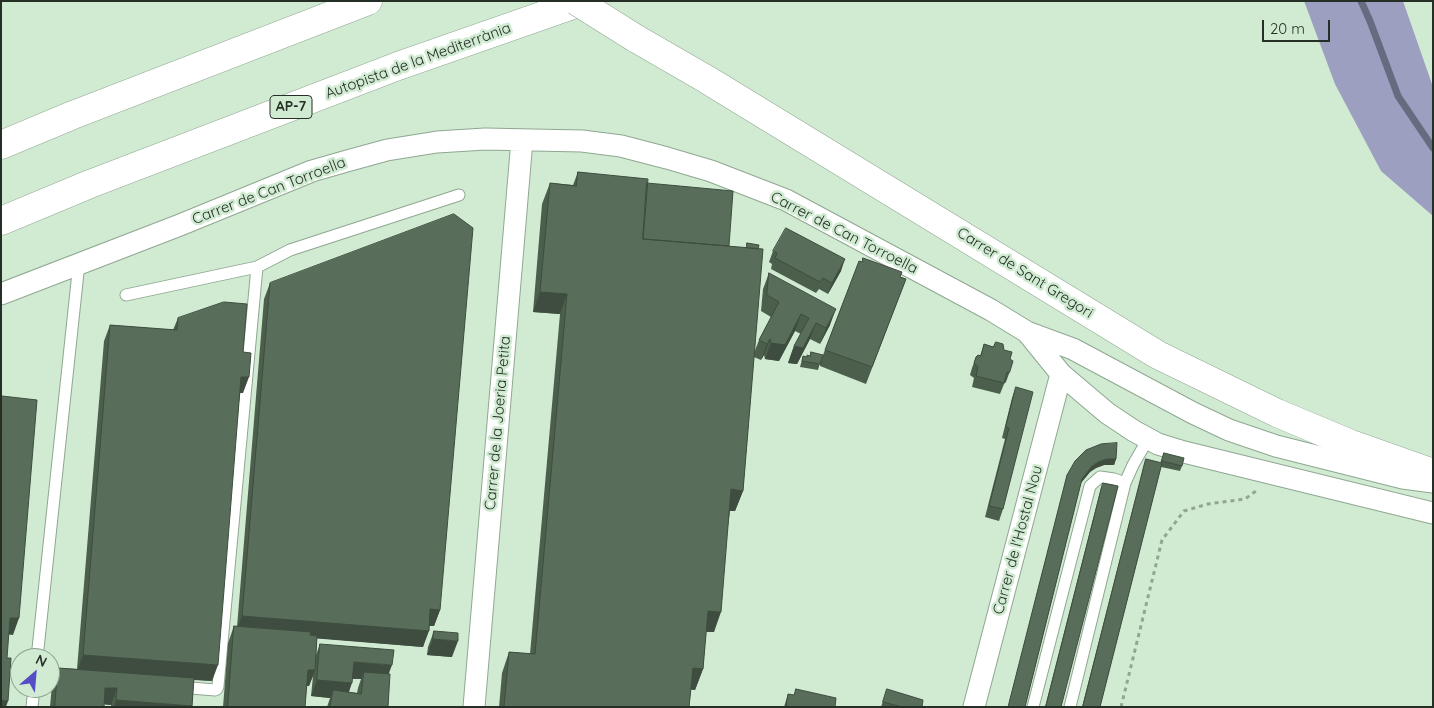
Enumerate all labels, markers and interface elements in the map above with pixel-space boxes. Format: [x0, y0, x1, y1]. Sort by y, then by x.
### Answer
scale bar [1264, 10, 1332, 42]
street label: Autopista de la Mediterrània [323, 19, 513, 103]
text: 20 m [1270, 19, 1305, 38]
road number: AP-7 [270, 95, 312, 118]
street label: Carrer de Can Torroella [190, 153, 348, 229]
street label: Carrer de Can Torroella [767, 188, 921, 278]
street label: Carrer de Sant Gregori [954, 224, 1096, 322]
street label: Carrer de la Joeria Petita [481, 335, 515, 511]
street label: Carrer de l'Hostal Nou [989, 463, 1047, 617]
north arrow [10, 648, 60, 698]
text: N [33, 650, 50, 671]

